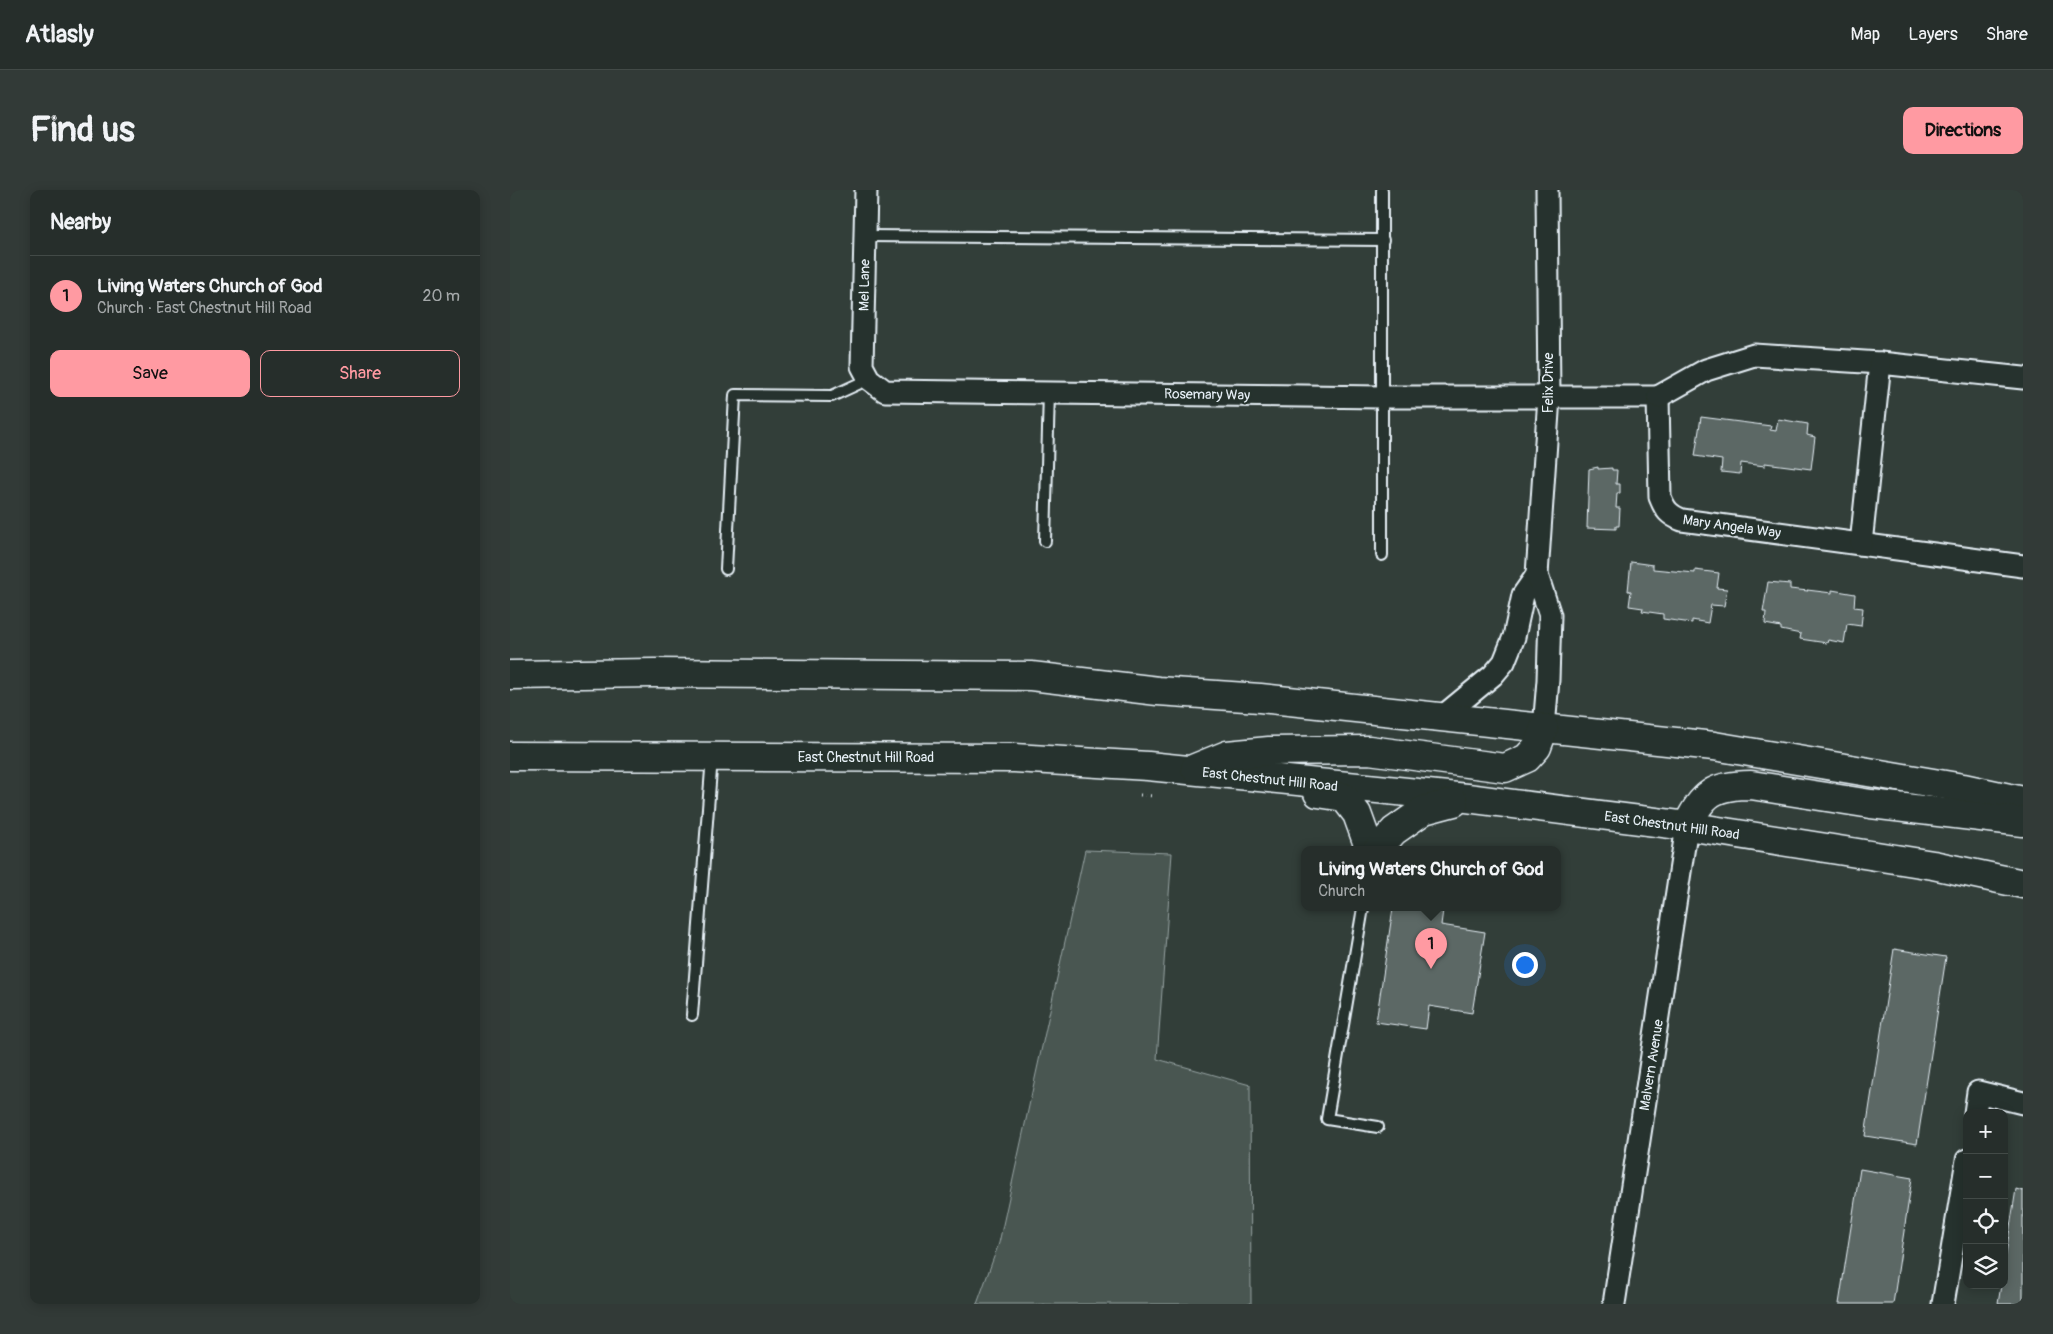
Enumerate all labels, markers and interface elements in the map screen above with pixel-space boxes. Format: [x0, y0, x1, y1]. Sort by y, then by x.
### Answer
text: Atlasly [25, 20, 94, 49]
text: Map [1851, 23, 1880, 46]
text: Layers [1908, 23, 1958, 46]
text: Share [1986, 23, 2028, 46]
button: Directions [1903, 107, 2023, 154]
text: Find us [30, 108, 135, 152]
text: Nearby [50, 209, 111, 236]
street label: Mel Lane [856, 259, 873, 311]
text: Living Waters Church of God [97, 274, 323, 298]
text: 1 [63, 286, 69, 306]
text: 20 m [422, 286, 460, 306]
text: Church · East Chestnut Hill Road [97, 298, 312, 318]
button: Save [50, 350, 250, 397]
button: Share [260, 350, 460, 397]
street label: Felix Drive [1540, 353, 1557, 413]
street label: Rosemary Way [1164, 385, 1250, 404]
street label: Mary Angela Way [1682, 511, 1782, 542]
street label: East Chestnut Hill Road [798, 749, 934, 766]
street label: East Chestnut Hill Road [1201, 764, 1339, 795]
street label: East Chestnut Hill Road [1603, 808, 1741, 843]
popup [1301, 846, 1561, 911]
text: Living Waters Church of God [1318, 857, 1544, 881]
text: Church [1318, 881, 1365, 901]
pin: 1 [1415, 928, 1447, 969]
your location [1512, 952, 1538, 978]
street label: Malvern Avenue [1636, 1018, 1667, 1112]
map controls [1963, 1109, 2008, 1289]
button: + [1963, 1109, 2008, 1154]
button: − [1963, 1154, 2008, 1199]
button: locate [1963, 1199, 2008, 1244]
button: layers [1963, 1244, 2008, 1289]

